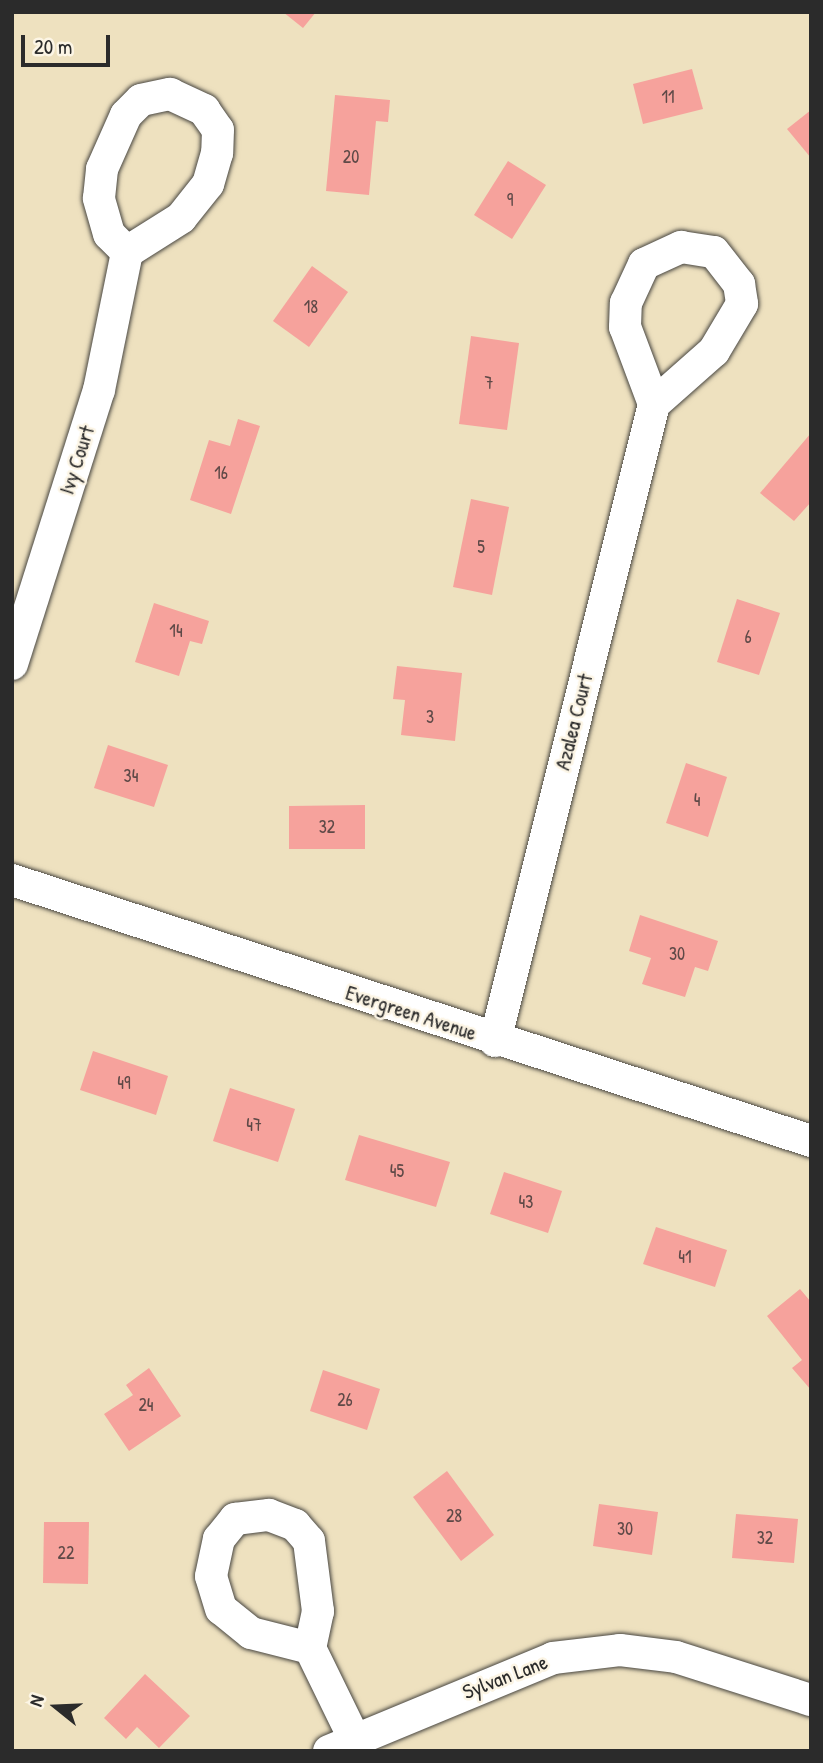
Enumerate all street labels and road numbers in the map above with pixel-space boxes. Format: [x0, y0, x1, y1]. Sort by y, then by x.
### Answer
street label: Ivy Court [54, 422, 100, 498]
street label: Azalea Court [550, 671, 598, 773]
street label: Evergreen Avenue [343, 980, 479, 1046]
street label: Sylvan Lane [459, 1649, 551, 1705]

